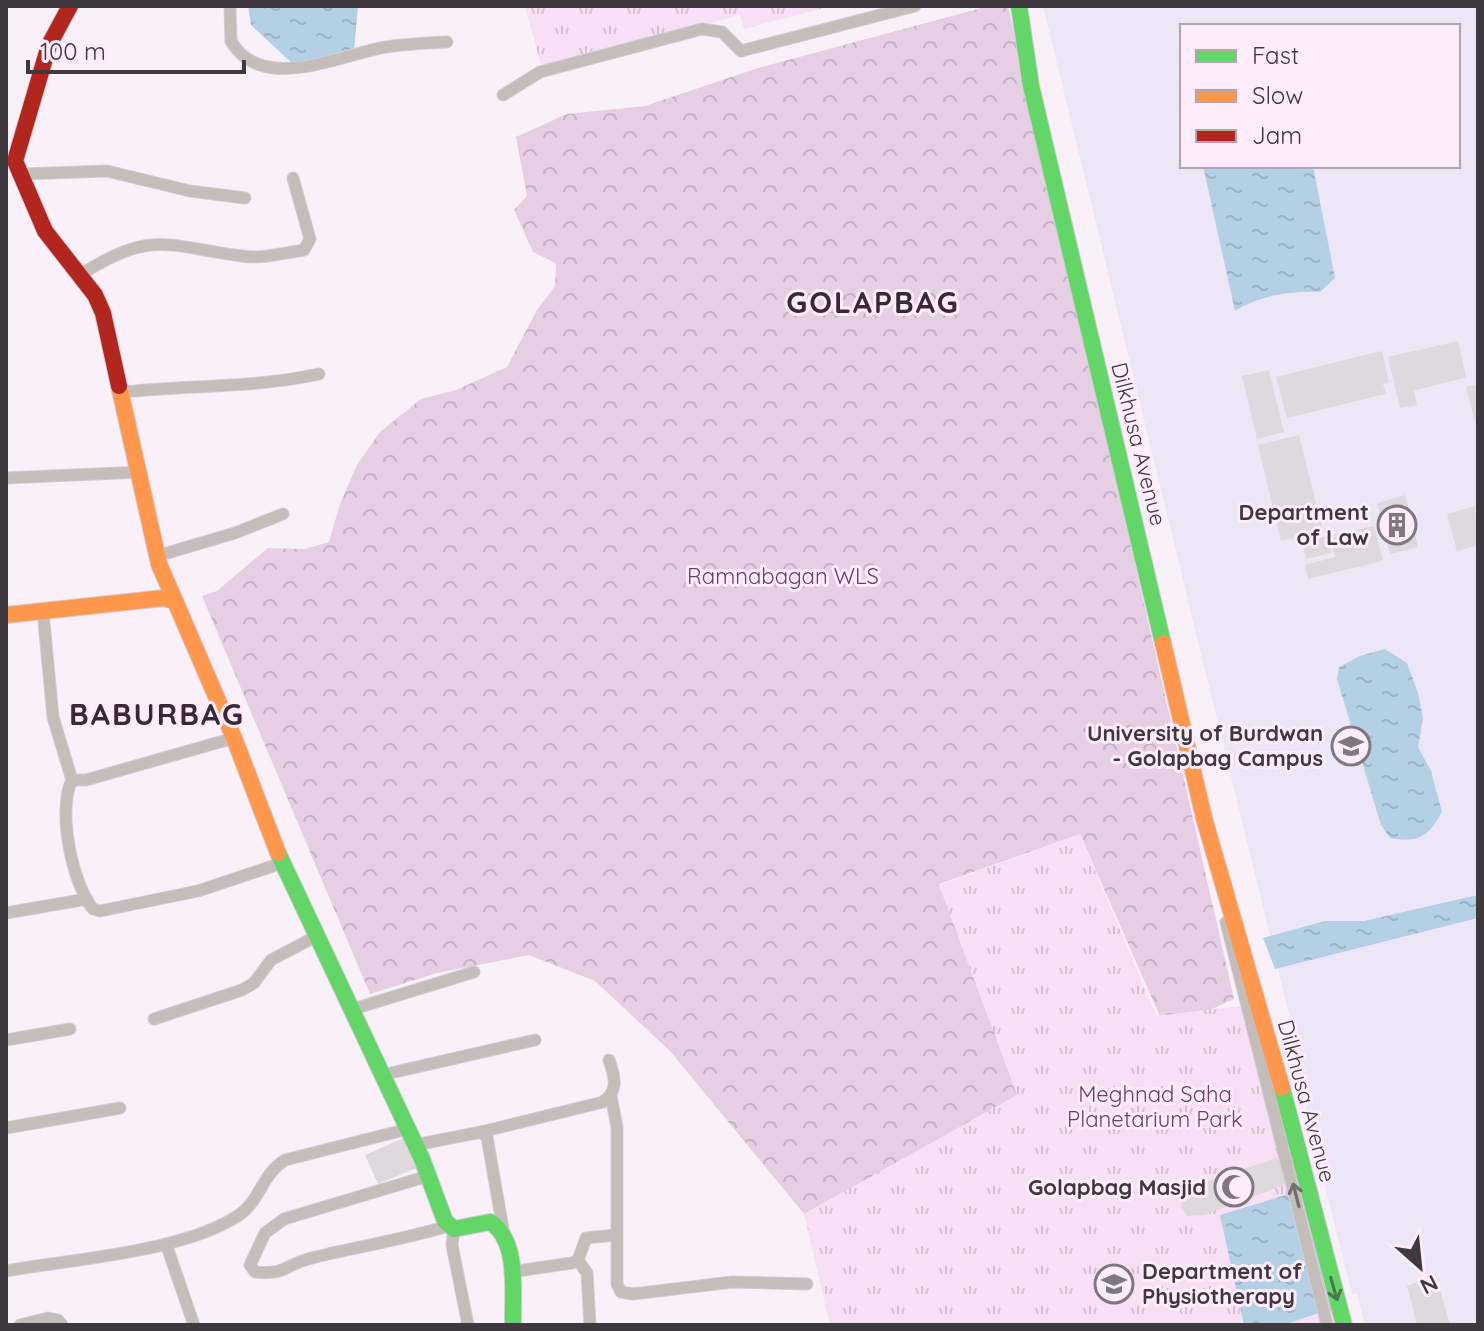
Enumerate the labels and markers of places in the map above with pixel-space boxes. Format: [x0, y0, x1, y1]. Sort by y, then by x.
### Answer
place label: Department of Law [1239, 498, 1369, 551]
building icon: Department of Law [1376, 504, 1418, 546]
place label: University of Burdwan - Golapbag Campus [1087, 719, 1323, 772]
school or university icon: University of Burdwan - Golapbag Campus [1330, 725, 1372, 767]
mosque icon: Golapbag Masjid [1213, 1166, 1255, 1208]
place label: Golapbag Masjid [1028, 1173, 1206, 1201]
place label: Department of Physiotherapy [1142, 1257, 1302, 1310]
school or university icon: Department of Physiotherapy [1093, 1263, 1135, 1305]

